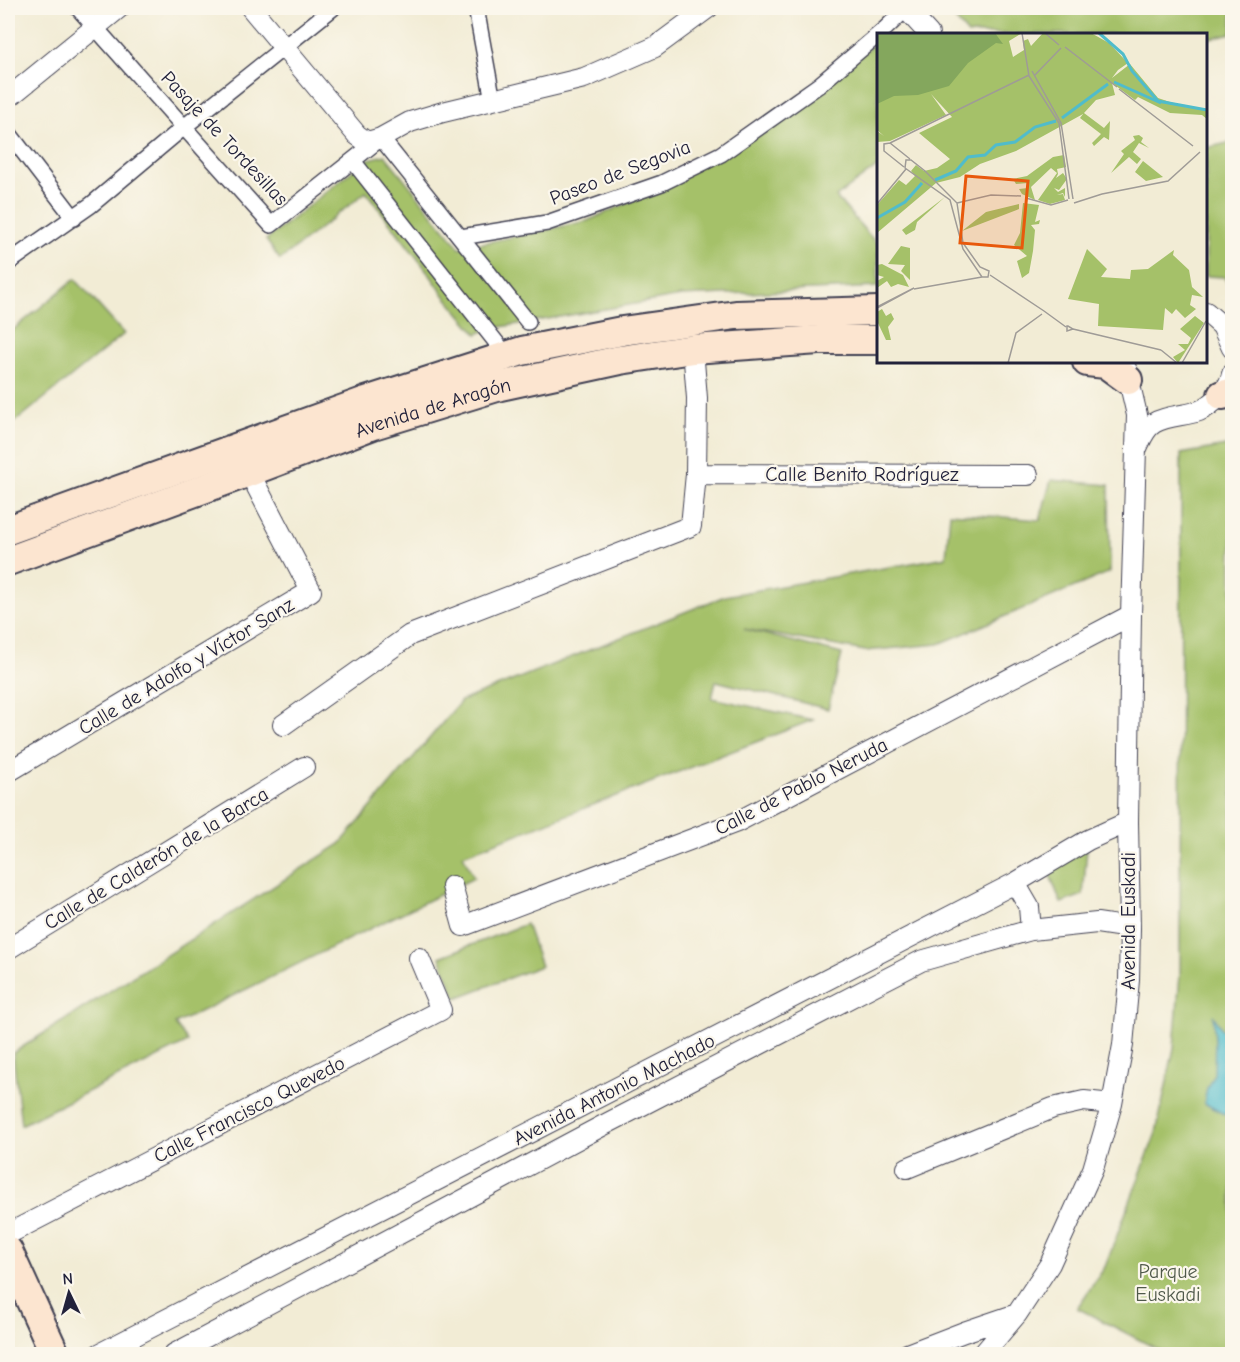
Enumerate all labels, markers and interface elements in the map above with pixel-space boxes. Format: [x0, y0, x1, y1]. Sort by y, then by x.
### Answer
inset map [877, 33, 1207, 363]
street label: Pasaje de Tordesillas [156, 66, 293, 210]
street label: Paseo de Segovia [547, 135, 694, 210]
street label: Avenida de Aragón [352, 373, 513, 443]
street label: Calle Benito Rodríguez [765, 463, 959, 486]
street label: Calle de Adolfo y Víctor Sanz [74, 593, 298, 740]
street label: Calle de Pablo Neruda [711, 733, 891, 840]
street label: Calle de Calderón de la Barca [40, 782, 272, 935]
street label: Avenida Euskadi [1117, 852, 1140, 990]
street label: Avenida Antonio Machado [510, 1029, 719, 1150]
street label: Calle Francisco Quevedo [150, 1051, 349, 1168]
park label: Parque Euskadi [1135, 1260, 1201, 1306]
north arrow [39, 1263, 99, 1323]
text: N [62, 1270, 74, 1288]

